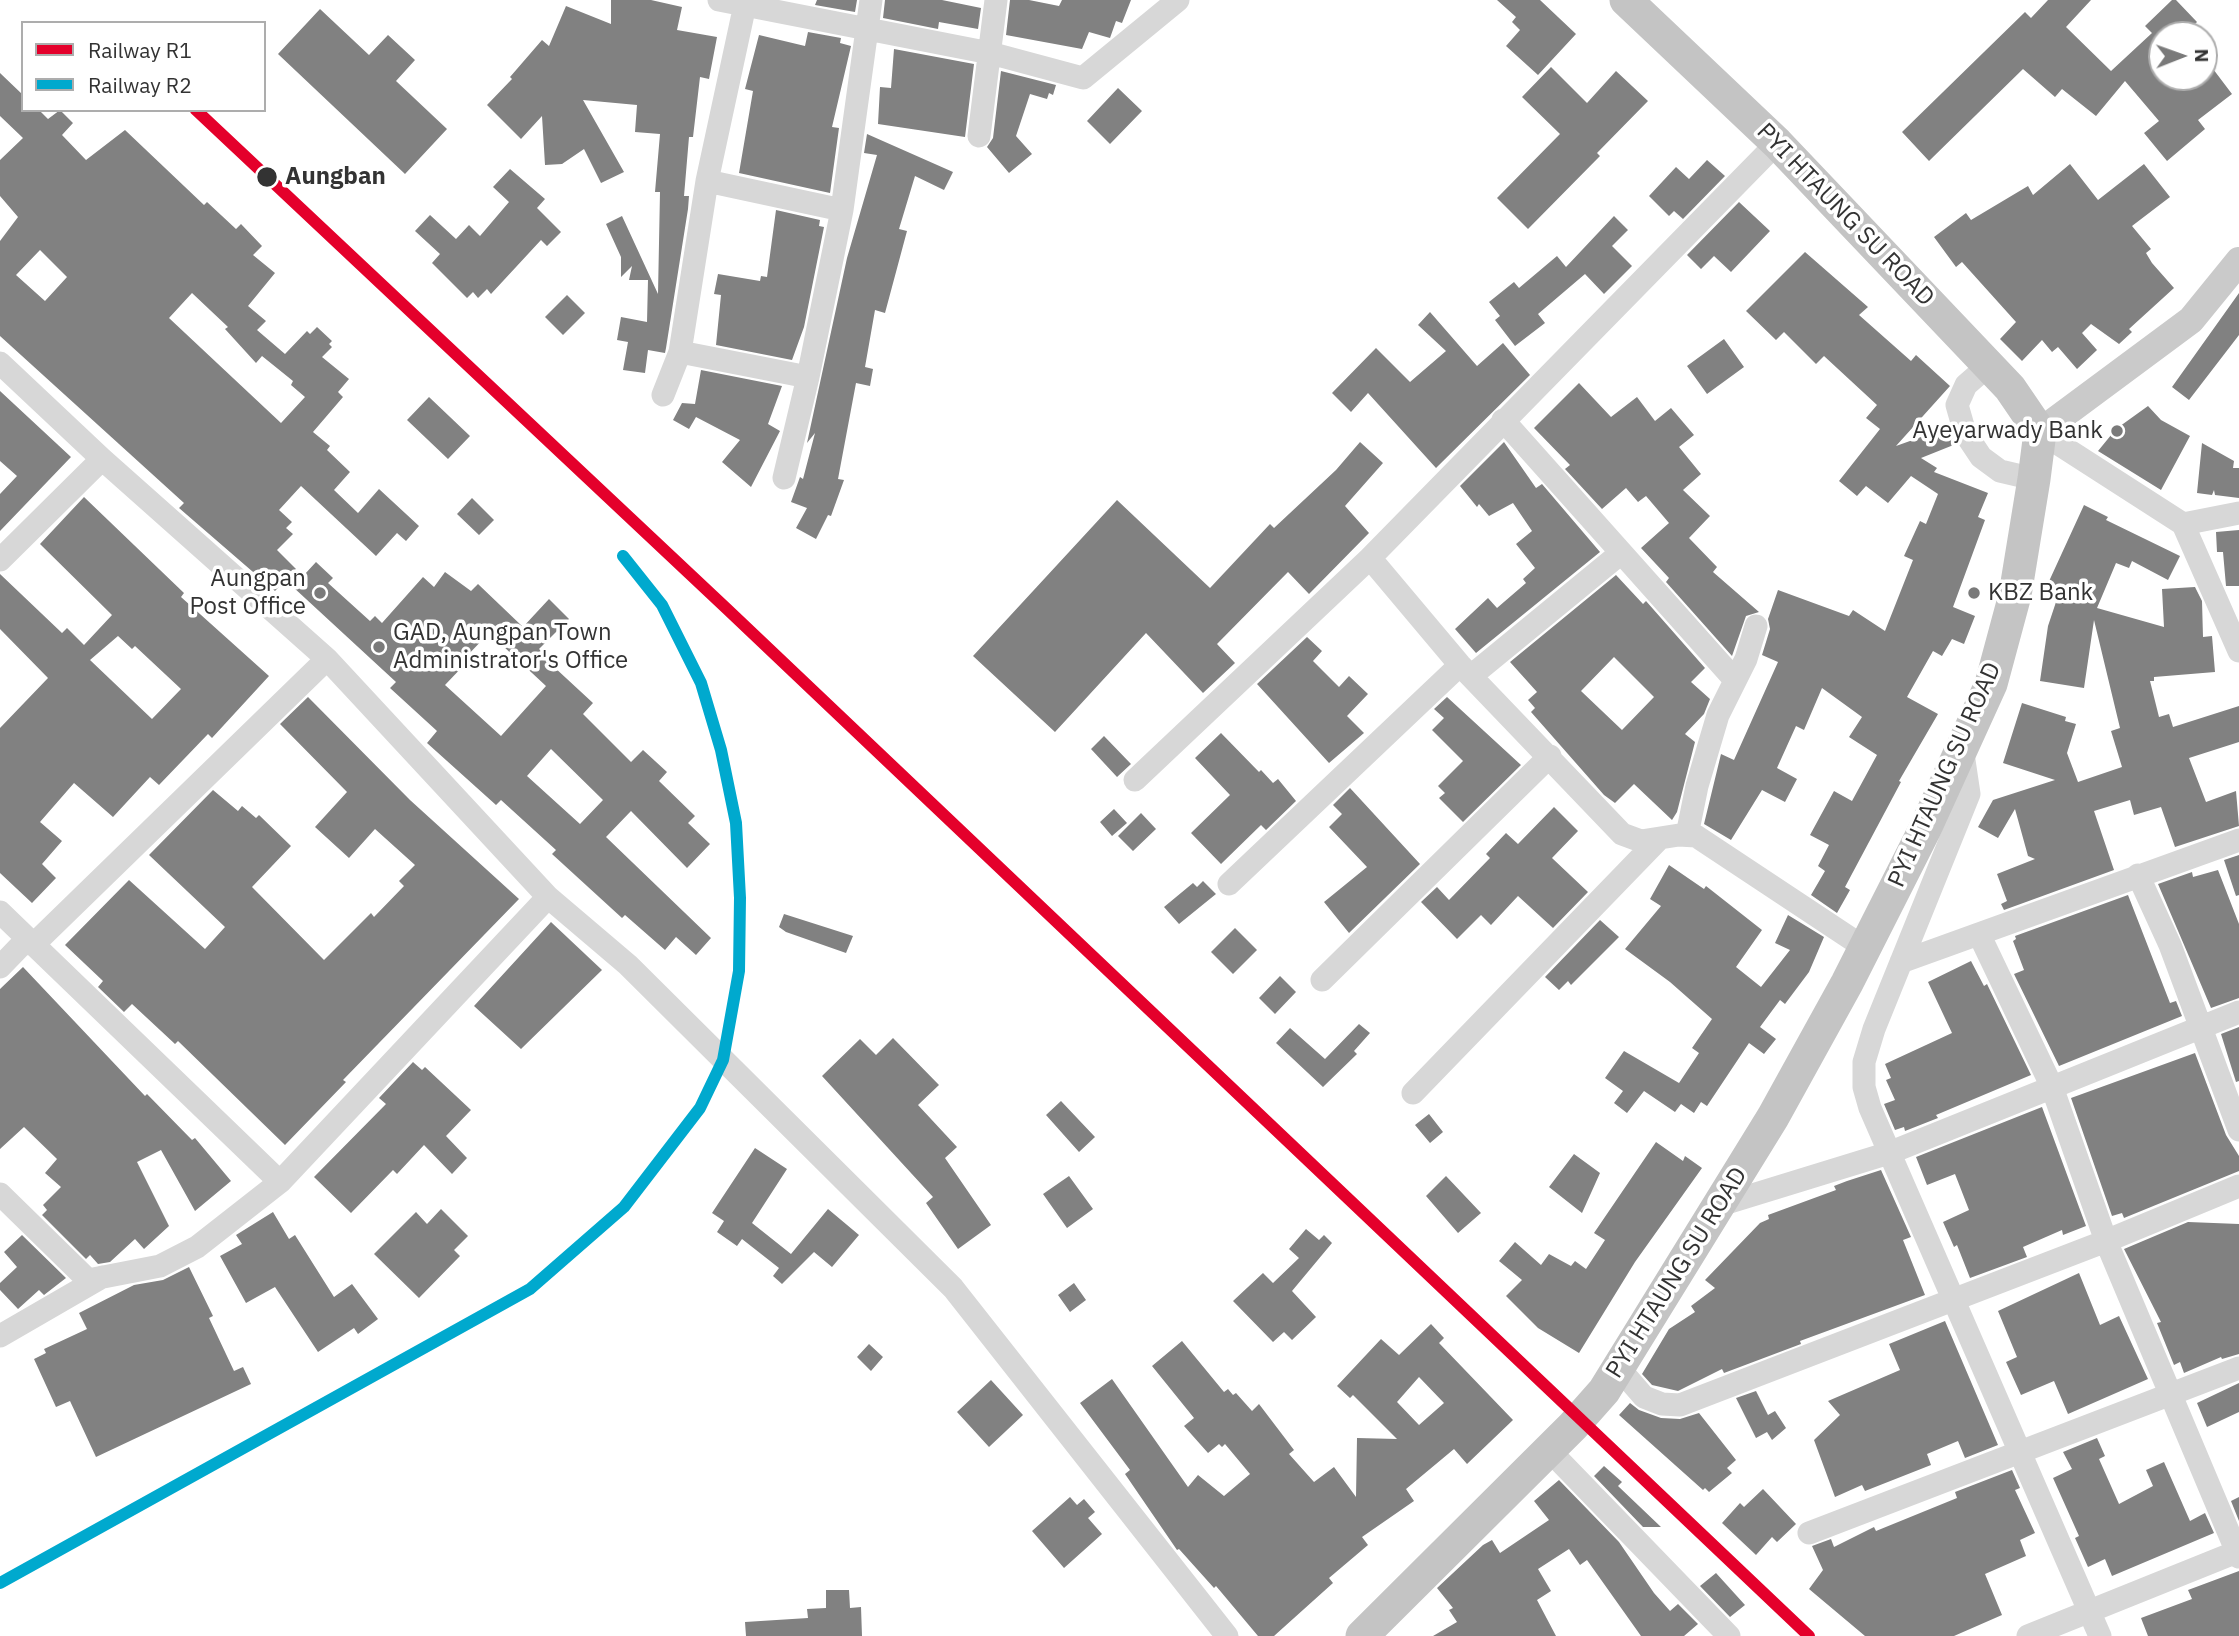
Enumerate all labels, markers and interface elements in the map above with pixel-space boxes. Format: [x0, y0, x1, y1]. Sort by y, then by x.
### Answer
legend [21, 21, 266, 112]
north arrow [2148, 21, 2218, 91]
text: Railway R1 [88, 36, 192, 64]
text: N [2190, 49, 2214, 63]
text: Railway R2 [88, 71, 192, 99]
street label: PYI HTAUNG SU ROAD [1750, 118, 1940, 312]
place label: Aungban [285, 163, 386, 191]
marker: Aungban [255, 165, 279, 189]
place label: Ayeyarwady Bank [1912, 417, 2103, 445]
marker: Ayeyarwady Bank [2109, 423, 2125, 439]
place label: Aungpan Post Office [189, 565, 306, 621]
place label: KBZ Bank [1988, 579, 2093, 607]
marker: Aungpan Post Office [312, 585, 328, 601]
marker: KBZ Bank [1966, 585, 1982, 601]
place label: GAD, Aungpan Town Administrator's Office [393, 619, 628, 675]
marker: GAD, Aungpan Town Administrator's Office [371, 639, 387, 655]
street label: PYI HTAUNG SU ROAD [1882, 658, 2008, 892]
street label: PYI HTAUNG SU ROAD [1600, 1162, 1754, 1384]

